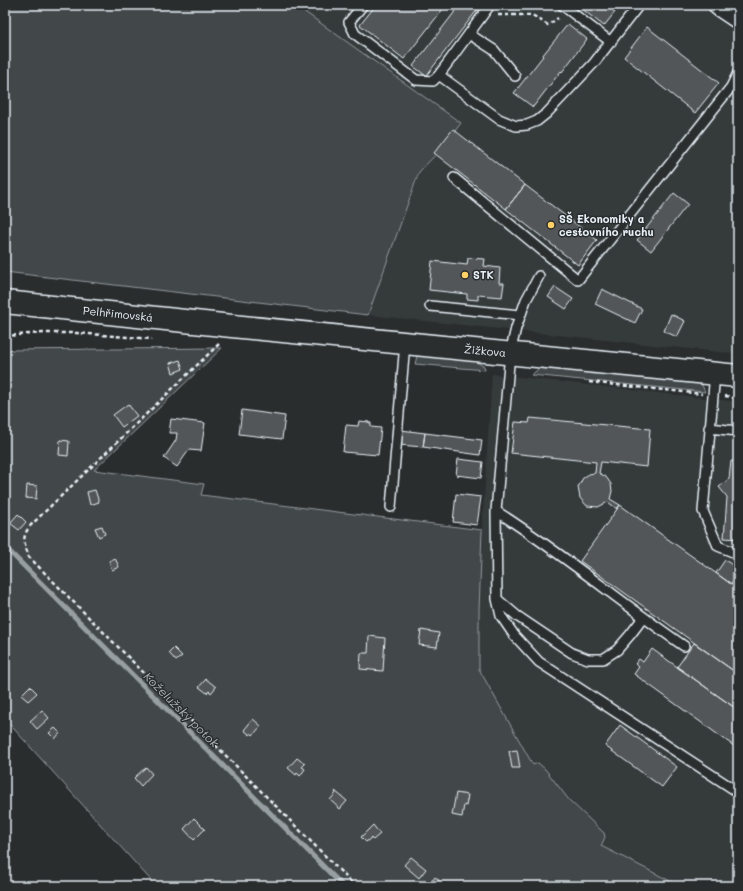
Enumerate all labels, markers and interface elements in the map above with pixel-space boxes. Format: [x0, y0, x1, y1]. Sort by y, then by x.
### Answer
place label: SŠ Ekonomiky a cestovního ruchu [559, 211, 654, 239]
marker: SŠ Ekonomiky a cestovního ruchu [546, 220, 556, 230]
place label: STK [473, 267, 494, 282]
marker: STK [460, 270, 470, 280]
street label: Pelhřimovská [82, 302, 154, 325]
street label: Žižkova [464, 341, 507, 360]
water label: Koželužský potok [141, 668, 223, 751]

